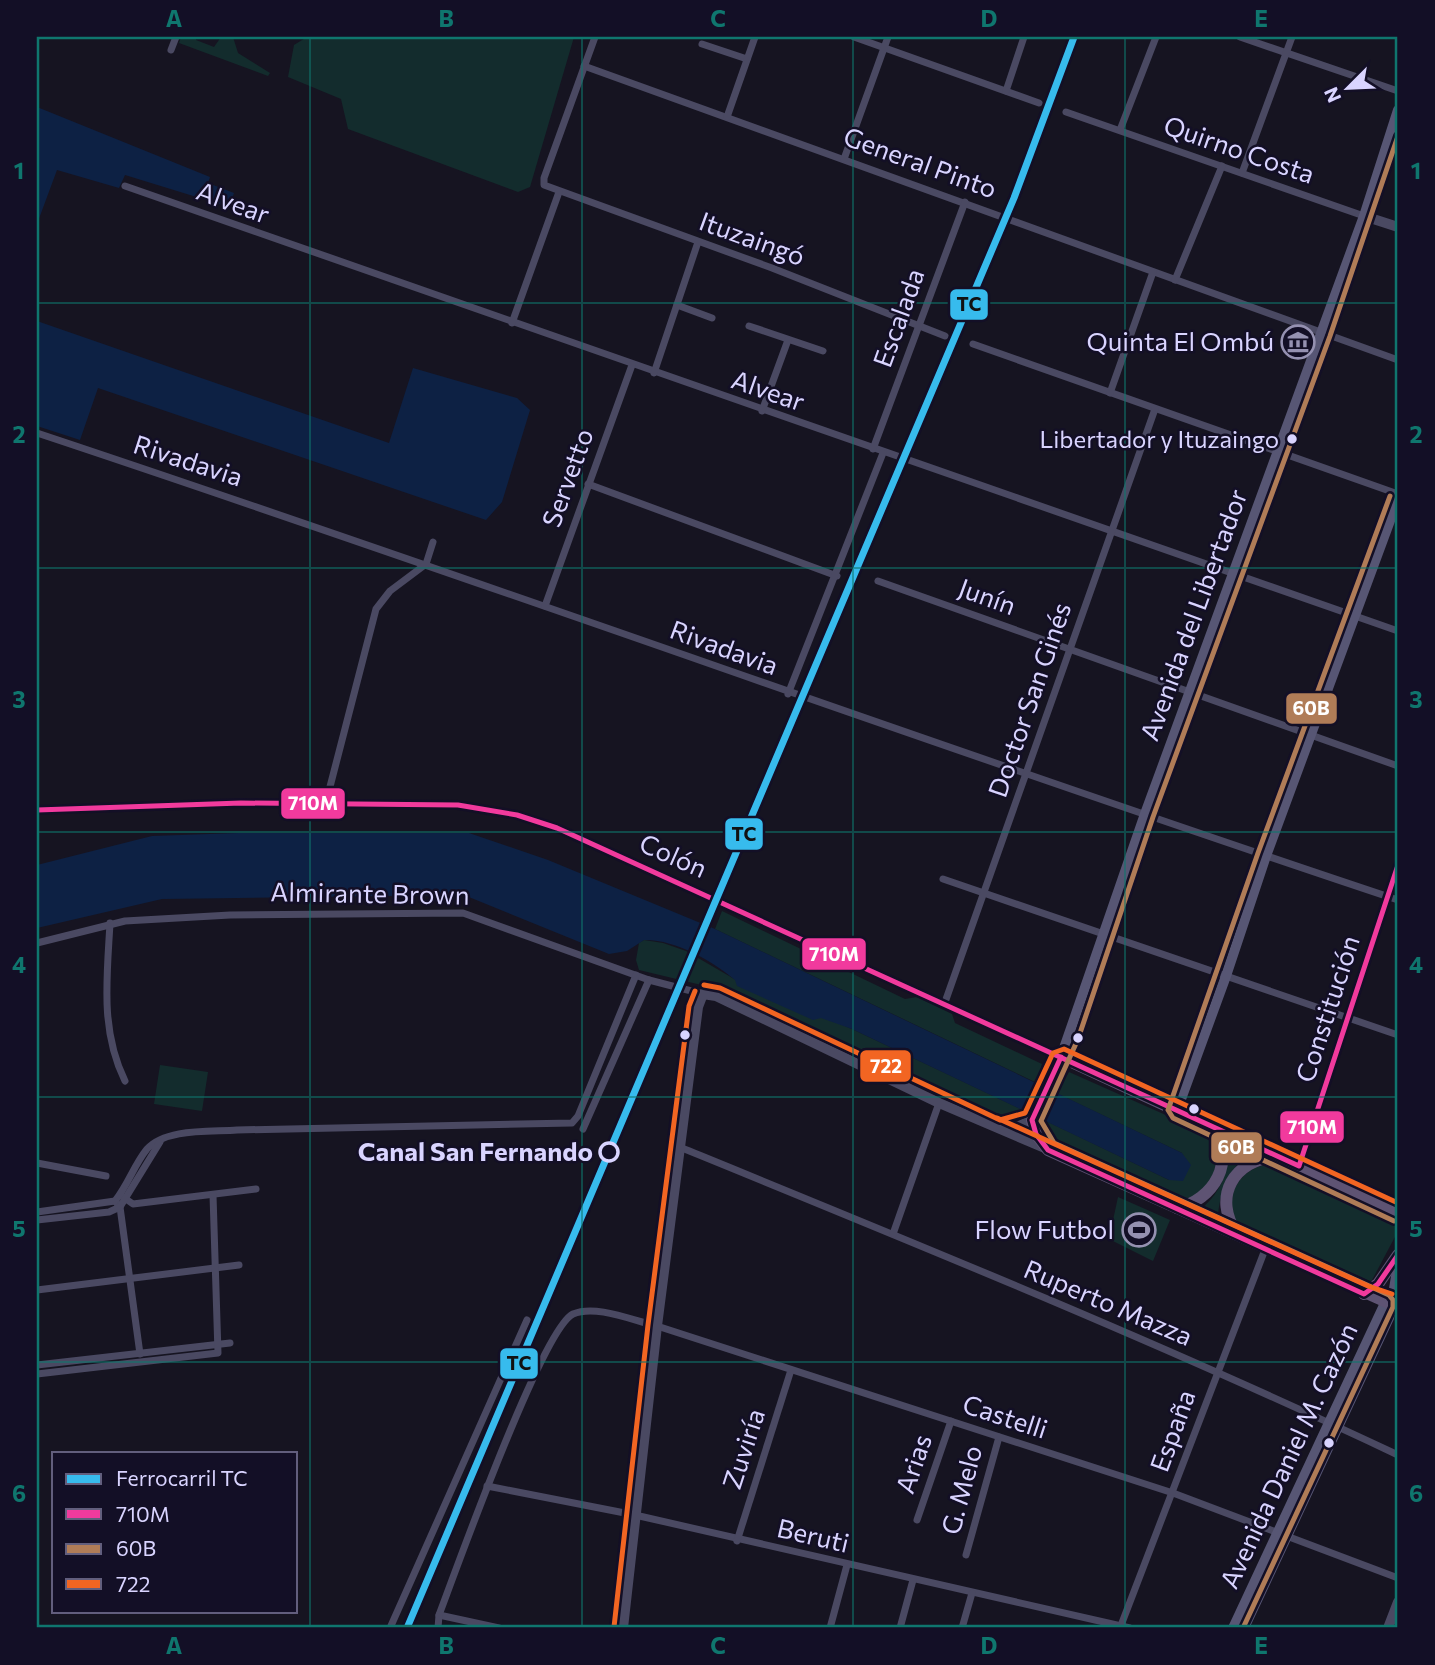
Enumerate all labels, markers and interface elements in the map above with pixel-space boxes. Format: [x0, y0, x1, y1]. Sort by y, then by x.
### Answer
text: A [166, 4, 183, 32]
text: B [438, 4, 454, 32]
text: C [710, 4, 726, 32]
text: D [981, 4, 998, 32]
text: E [1254, 4, 1268, 32]
north arrow [1312, 52, 1382, 122]
text: N [1319, 84, 1345, 106]
street label: Quirno Costa [1160, 108, 1319, 189]
street label: General Pinto [840, 120, 1001, 204]
text: 1 [14, 156, 24, 184]
text: 1 [1411, 156, 1421, 184]
street label: Alvear [193, 174, 274, 229]
street label: Ituzaingó [696, 204, 809, 271]
street label: Escalada [866, 264, 930, 371]
line badge: TC [949, 288, 989, 321]
text: TC [957, 292, 981, 315]
museum icon: Quinta El Ombú [1279, 323, 1317, 361]
place label: Quinta El Ombú [1087, 325, 1274, 356]
street label: Alvear [728, 363, 809, 416]
text: 2 [12, 420, 26, 448]
text: 2 [1409, 420, 1423, 448]
street label: Servetto [535, 424, 599, 531]
place label: Libertador y Ituzaingo [1039, 424, 1279, 453]
street label: Rivadavia [130, 427, 247, 492]
marker: Libertador y Ituzaingo [1285, 432, 1299, 446]
street label: Avenida del Libertador [1133, 485, 1253, 744]
street label: Junín [955, 571, 1020, 620]
street label: Doctor San Ginés [981, 598, 1076, 801]
street label: Rivadavia [666, 613, 783, 680]
text: 3 [12, 685, 26, 713]
text: 3 [1409, 685, 1423, 713]
line badge: 60B [1285, 692, 1338, 725]
text: 60B [1293, 696, 1329, 719]
line badge: 710M [280, 787, 346, 820]
text: 710M [288, 791, 338, 814]
line badge: TC [724, 817, 764, 851]
text: TC [732, 822, 756, 845]
street label: Colón [635, 826, 712, 883]
street label: Almirante Brown [270, 875, 470, 910]
street label: Constitución [1288, 931, 1365, 1086]
line badge: 710M [801, 937, 867, 971]
text: 710M [809, 942, 859, 965]
text: 4 [12, 950, 26, 978]
text: 4 [1409, 950, 1423, 978]
unlabelled marker [678, 1028, 692, 1042]
unlabelled marker [1071, 1031, 1085, 1045]
line badge: 722 [859, 1049, 912, 1083]
text: 722 [870, 1054, 902, 1077]
unlabelled marker [1187, 1102, 1201, 1116]
line badge: 710M [1279, 1110, 1345, 1144]
text: 710M [1287, 1115, 1337, 1138]
line badge: 60B [1210, 1131, 1263, 1164]
place label: Canal San Fernando [358, 1135, 593, 1166]
text: 60B [1218, 1135, 1254, 1158]
marker: Canal San Fernando [599, 1142, 619, 1162]
sports icon: Flow Futbol [1120, 1211, 1158, 1249]
place label: Flow Futbol [974, 1213, 1114, 1244]
text: 5 [12, 1214, 26, 1242]
text: 5 [1409, 1214, 1423, 1242]
street label: Ruperto Mazza [1020, 1252, 1197, 1351]
street label: Avenida Daniel M. Cazón [1213, 1318, 1363, 1593]
line badge: TC [499, 1347, 539, 1380]
text: TC [507, 1351, 531, 1374]
street label: España [1143, 1385, 1201, 1476]
street label: Castelli [959, 1387, 1052, 1444]
street label: Zuviría [715, 1404, 770, 1493]
street label: Arias [888, 1430, 937, 1497]
unlabelled marker [1322, 1436, 1336, 1450]
street label: G. Melo [934, 1442, 987, 1538]
legend [52, 1452, 298, 1612]
text: Ferrocarril TC [116, 1465, 248, 1490]
text: 6 [12, 1479, 26, 1507]
text: 6 [1409, 1479, 1423, 1507]
text: 710M [116, 1501, 170, 1526]
street label: Beruti [774, 1511, 852, 1558]
text: 60B [116, 1535, 156, 1560]
text: 722 [116, 1571, 150, 1596]
text: A [166, 1631, 183, 1659]
text: B [438, 1631, 454, 1659]
text: C [710, 1631, 726, 1659]
text: D [981, 1631, 998, 1659]
text: E [1254, 1631, 1268, 1659]

